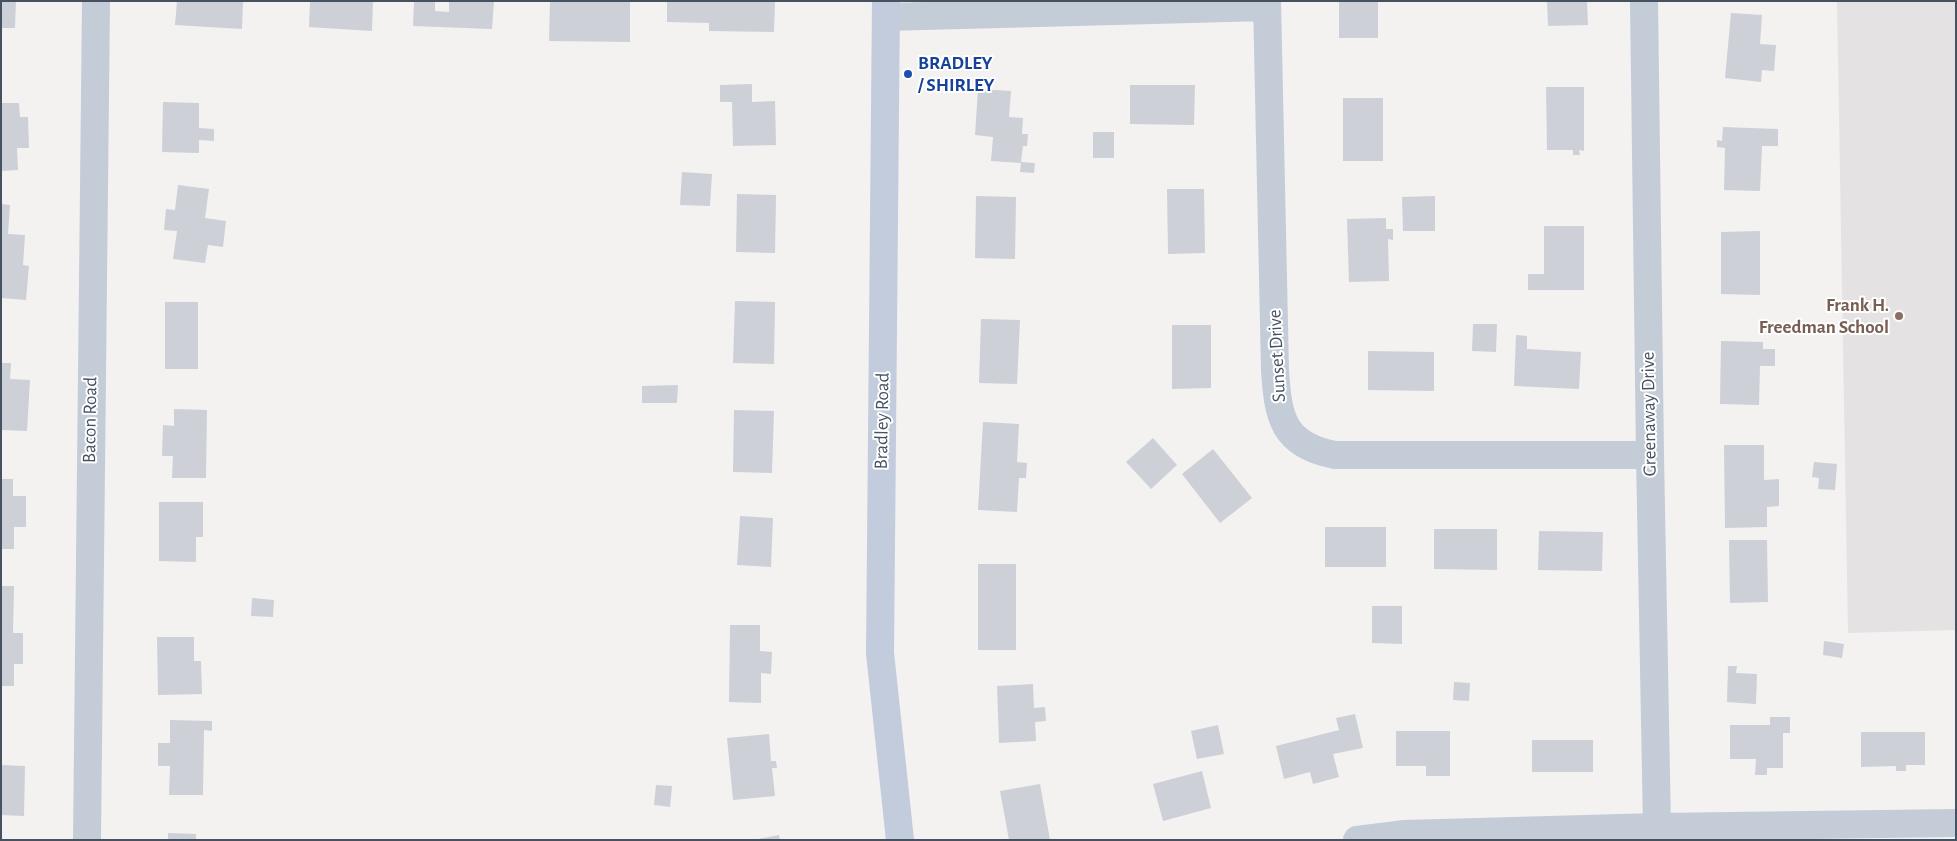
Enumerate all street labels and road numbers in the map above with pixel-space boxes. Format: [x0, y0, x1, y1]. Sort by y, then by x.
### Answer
street label: Sunset Drive [1263, 309, 1291, 403]
street label: Greenaway Drive [1637, 351, 1661, 477]
street label: Bradley Road [870, 372, 894, 470]
street label: Bacon Road [78, 377, 102, 463]

